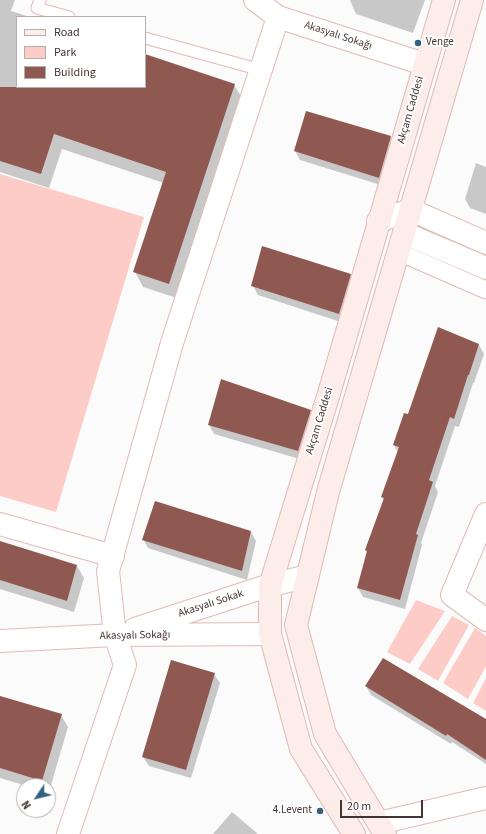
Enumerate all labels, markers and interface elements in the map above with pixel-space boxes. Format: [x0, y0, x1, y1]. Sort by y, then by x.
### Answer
legend [16, 16, 146, 88]
street label: Akasyalı Sokağı [302, 19, 374, 53]
text: Road [54, 24, 80, 41]
place label: Venge [426, 36, 454, 50]
marker: Venge [413, 38, 423, 48]
text: Park [54, 44, 76, 61]
text: Building [54, 64, 96, 81]
street label: Akçam Caddesi [395, 75, 427, 145]
street label: Akçam Caddesi [303, 386, 337, 456]
street label: Akasyalı Sokak [177, 587, 245, 621]
street label: Akasyalı Sokağı [100, 629, 170, 643]
north arrow [16, 778, 56, 818]
scale bar [342, 792, 425, 818]
text: N [18, 797, 35, 812]
text: 20 m [347, 798, 371, 815]
place label: 4.Levent [273, 804, 312, 818]
marker: 4.Levent [315, 806, 325, 816]

